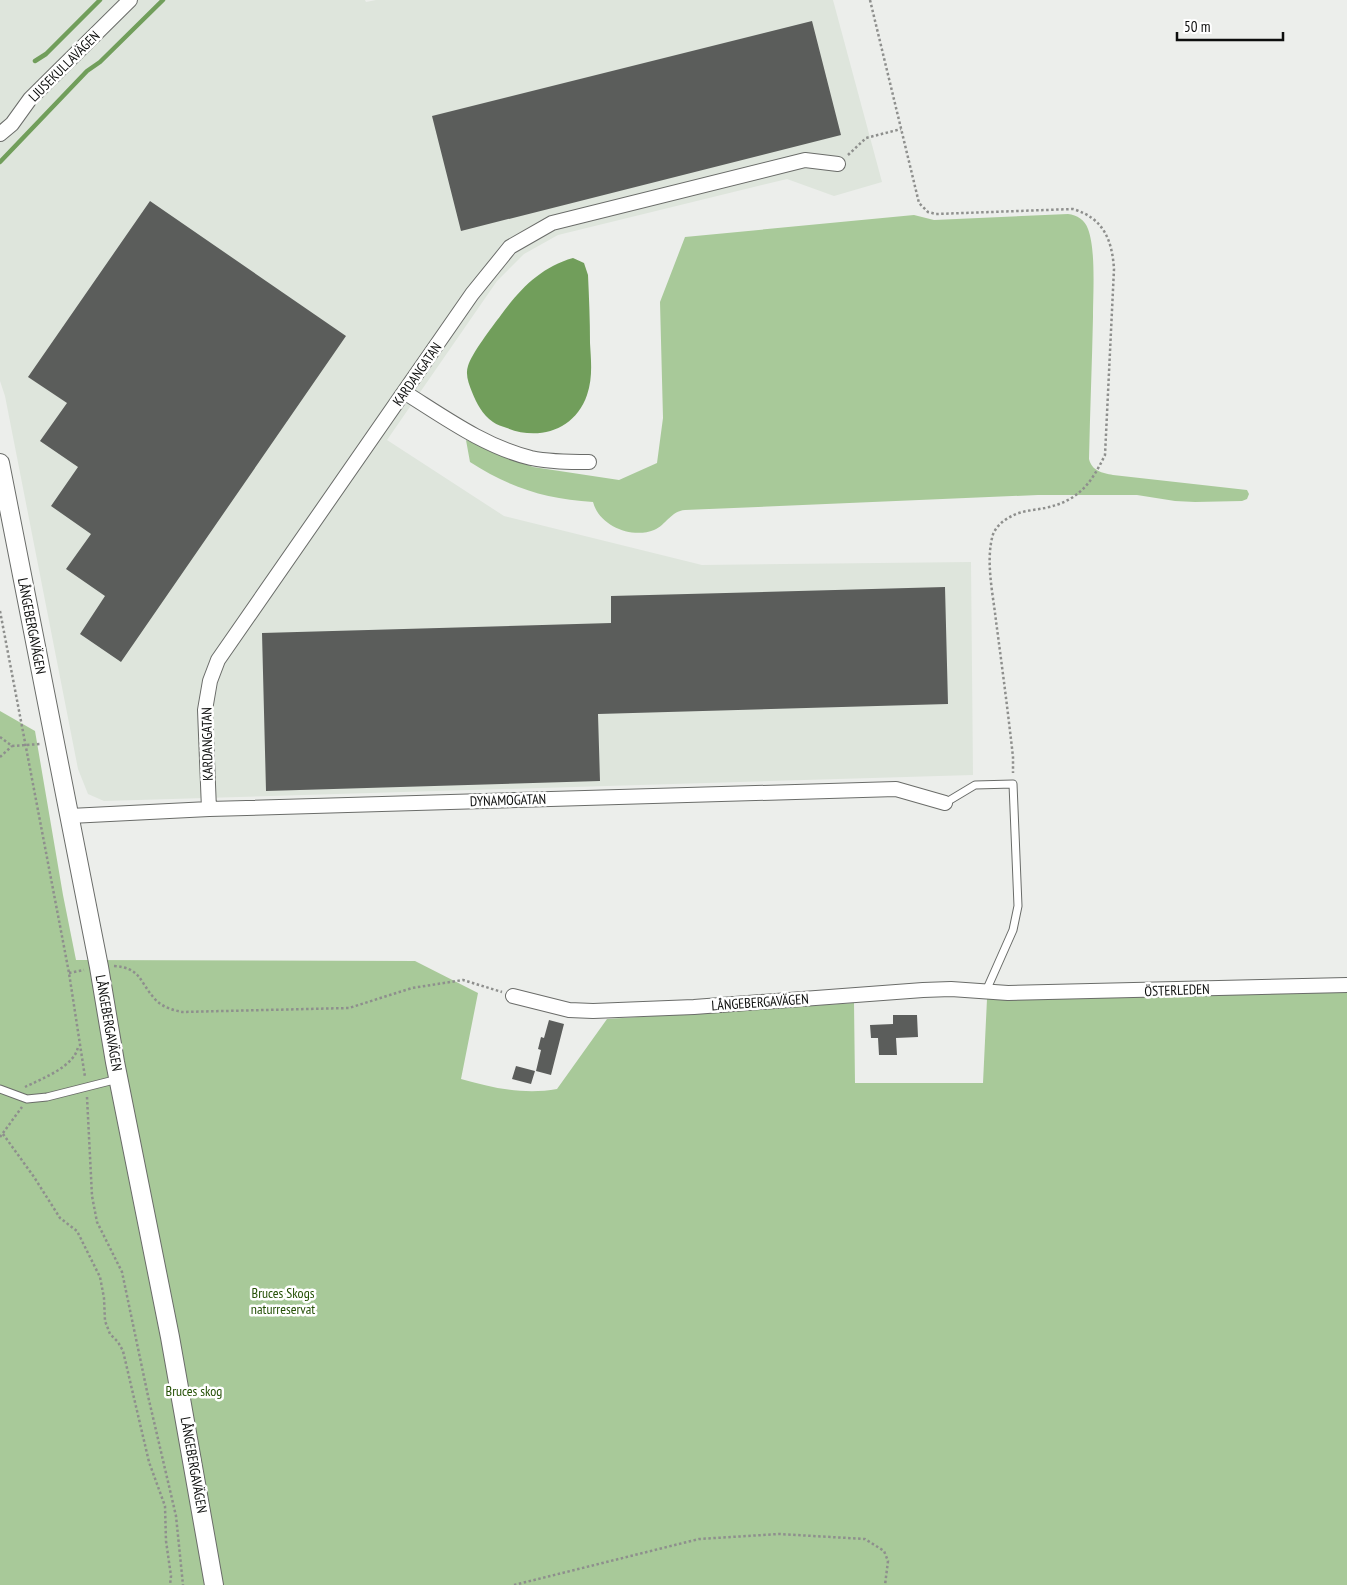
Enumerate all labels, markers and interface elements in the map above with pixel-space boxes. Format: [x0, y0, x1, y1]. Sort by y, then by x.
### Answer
scale bar [1177, 10, 1283, 42]
text: 50 m [1184, 17, 1210, 36]
street label: LJUSEKULLAVÄGEN [25, 27, 103, 105]
street label: KARDANGATAN [389, 339, 445, 409]
street label: LÅNGEBERGAVÄGEN [14, 576, 50, 676]
street label: KARDANGATAN [197, 707, 217, 781]
street label: DYNAMOGATAN [470, 790, 546, 810]
street label: LÅNGEBERGAVÄGEN [92, 973, 126, 1073]
street label: ÖSTERLEDEN [1144, 980, 1210, 1000]
street label: LÅNGEBERGAVÄGEN [711, 990, 809, 1014]
park label: Bruces Skogs naturreservat [251, 1284, 315, 1318]
park label: Bruces skog [166, 1382, 222, 1400]
street label: LÅNGEBERGAVÄGEN [177, 1415, 211, 1515]

